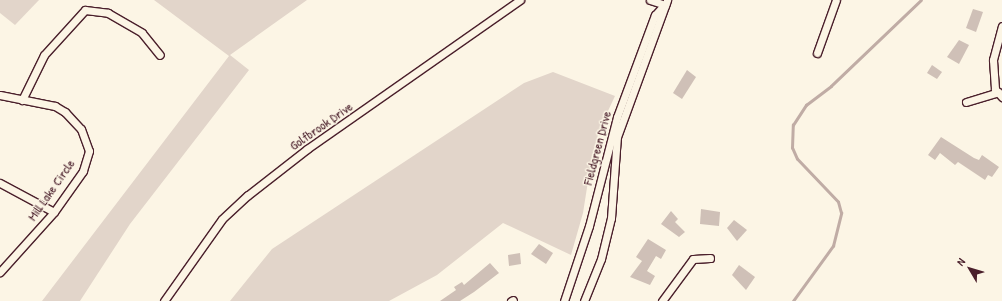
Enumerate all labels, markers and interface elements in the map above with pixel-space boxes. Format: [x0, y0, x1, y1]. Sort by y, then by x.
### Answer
street label: Golfbrook Drive [287, 99, 355, 153]
street label: Fieldgreen Drive [580, 109, 614, 187]
street label: Mill Lake Circle [24, 156, 78, 224]
north arrow [950, 249, 990, 289]
text: N [953, 255, 968, 268]

